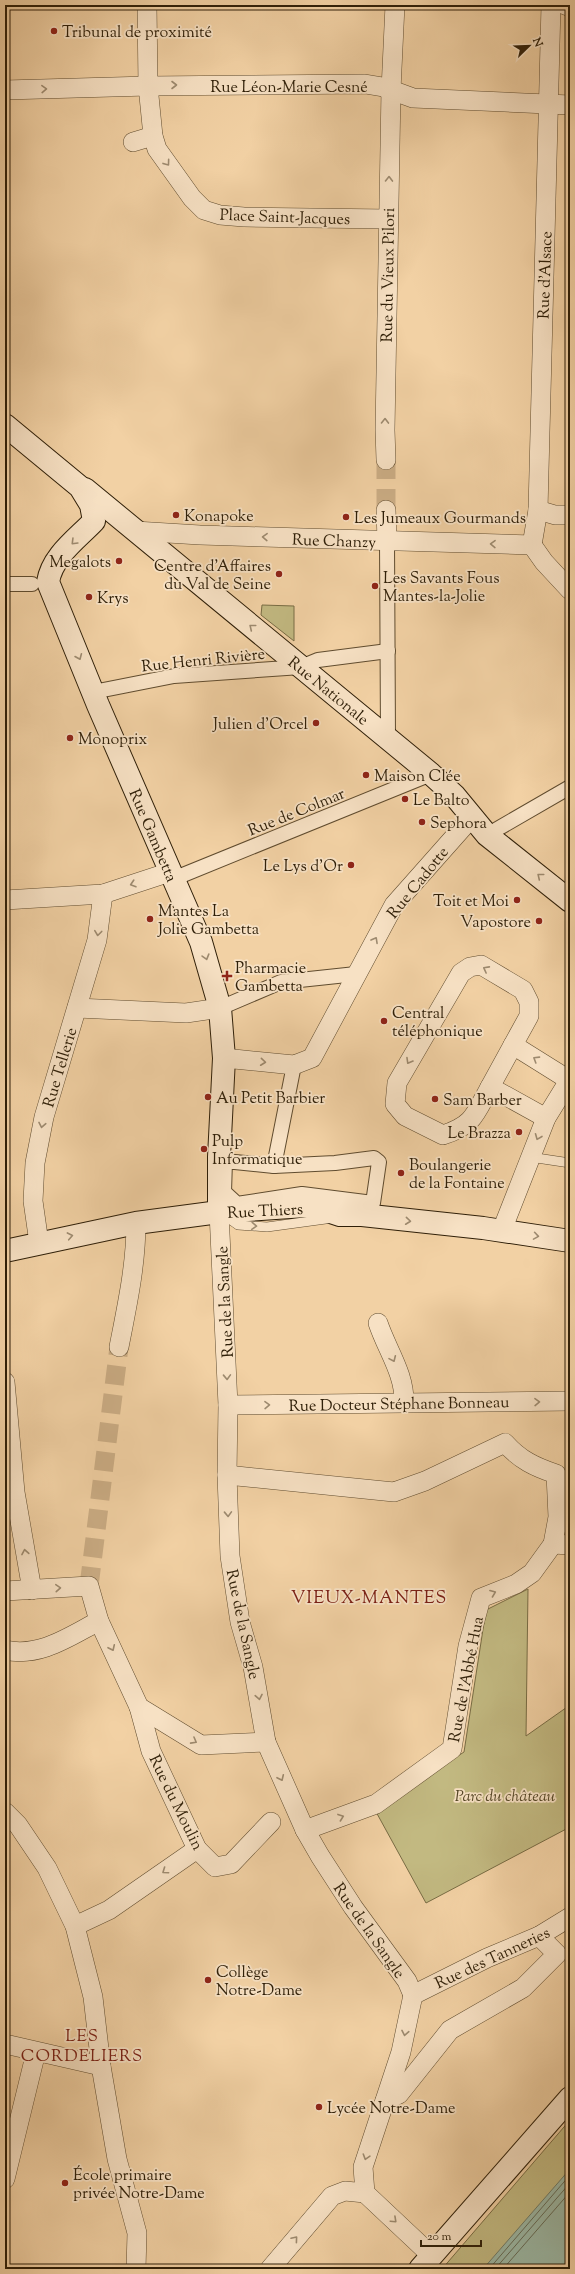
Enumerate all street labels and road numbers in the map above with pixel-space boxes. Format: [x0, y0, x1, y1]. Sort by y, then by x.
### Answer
street label: Rue Léon-Marie Cesné [210, 77, 368, 100]
street label: Place Saint-Jacques [219, 205, 351, 232]
street label: Rue du Vieux Pilori [377, 207, 402, 343]
street label: Rue d'Alsace [533, 231, 560, 319]
street label: Rue Chanzy [291, 530, 376, 555]
street label: Rue Henri Rivière [140, 644, 266, 679]
street label: Rue Nationale [282, 652, 373, 732]
street label: Rue de Colmar [245, 783, 349, 843]
street label: Rue Gambetta [122, 786, 182, 887]
street label: Rue Cadotte [383, 843, 455, 925]
street label: Rue Tellerie [38, 1025, 84, 1111]
street label: Rue Thiers [227, 1199, 304, 1226]
street label: Rue de la Sangle [212, 1245, 241, 1358]
street label: Rue Docteur Stéphane Bonneau [289, 1392, 510, 1419]
street label: Rue de la Sangle [219, 1567, 264, 1682]
street label: Rue de l'Abbé Hua [444, 1614, 491, 1744]
street label: Rue du Moulin [142, 1752, 208, 1855]
street label: Rue de la Sangle [326, 1879, 409, 1984]
street label: Rue des Tanneries [432, 1922, 554, 1996]

